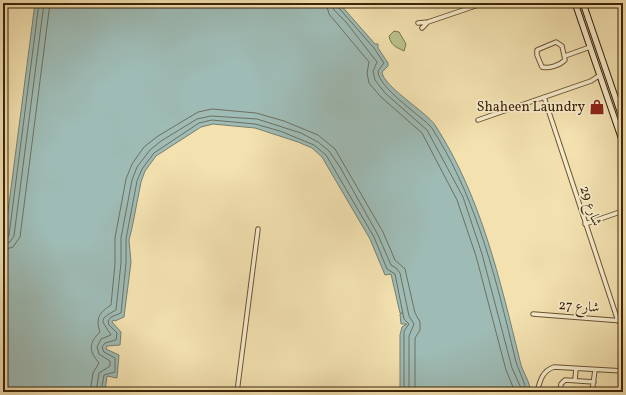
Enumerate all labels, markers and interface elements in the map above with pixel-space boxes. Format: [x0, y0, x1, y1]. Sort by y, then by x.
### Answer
place label: Shaheen Laundry [477, 98, 585, 117]
shop icon: Shaheen Laundry [588, 98, 606, 116]
street label: شارع 29 [573, 183, 606, 229]
street label: شارع 27 [558, 296, 600, 319]

